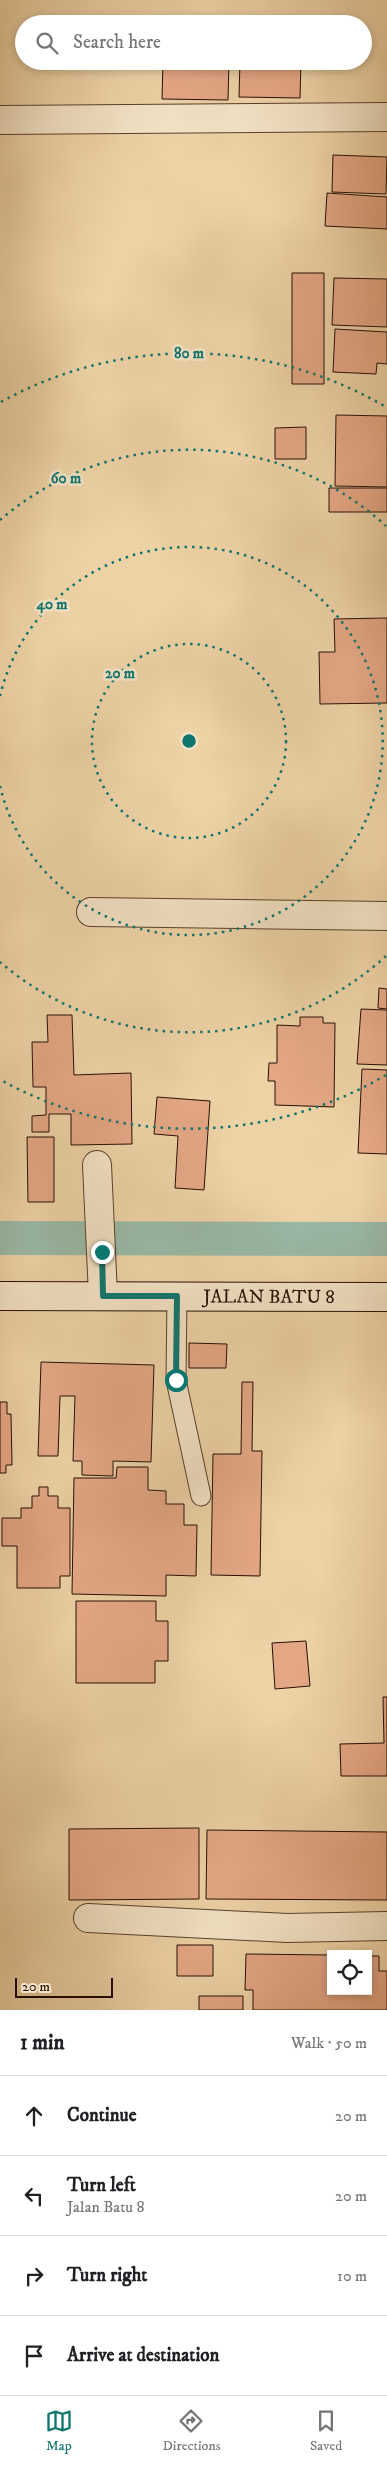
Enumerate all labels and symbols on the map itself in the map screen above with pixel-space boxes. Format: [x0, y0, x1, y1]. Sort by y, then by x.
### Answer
text: 80 m [174, 344, 205, 363]
text: 60 m [51, 469, 82, 488]
text: 40 m [35, 595, 68, 614]
text: 20 m [105, 664, 136, 683]
centre of rings [180, 732, 198, 750]
route end [91, 1241, 114, 1264]
street label: JALAN BATU 8 [201, 1285, 335, 1308]
route start [165, 1369, 188, 1392]
scale bar [15, 1975, 112, 1998]

